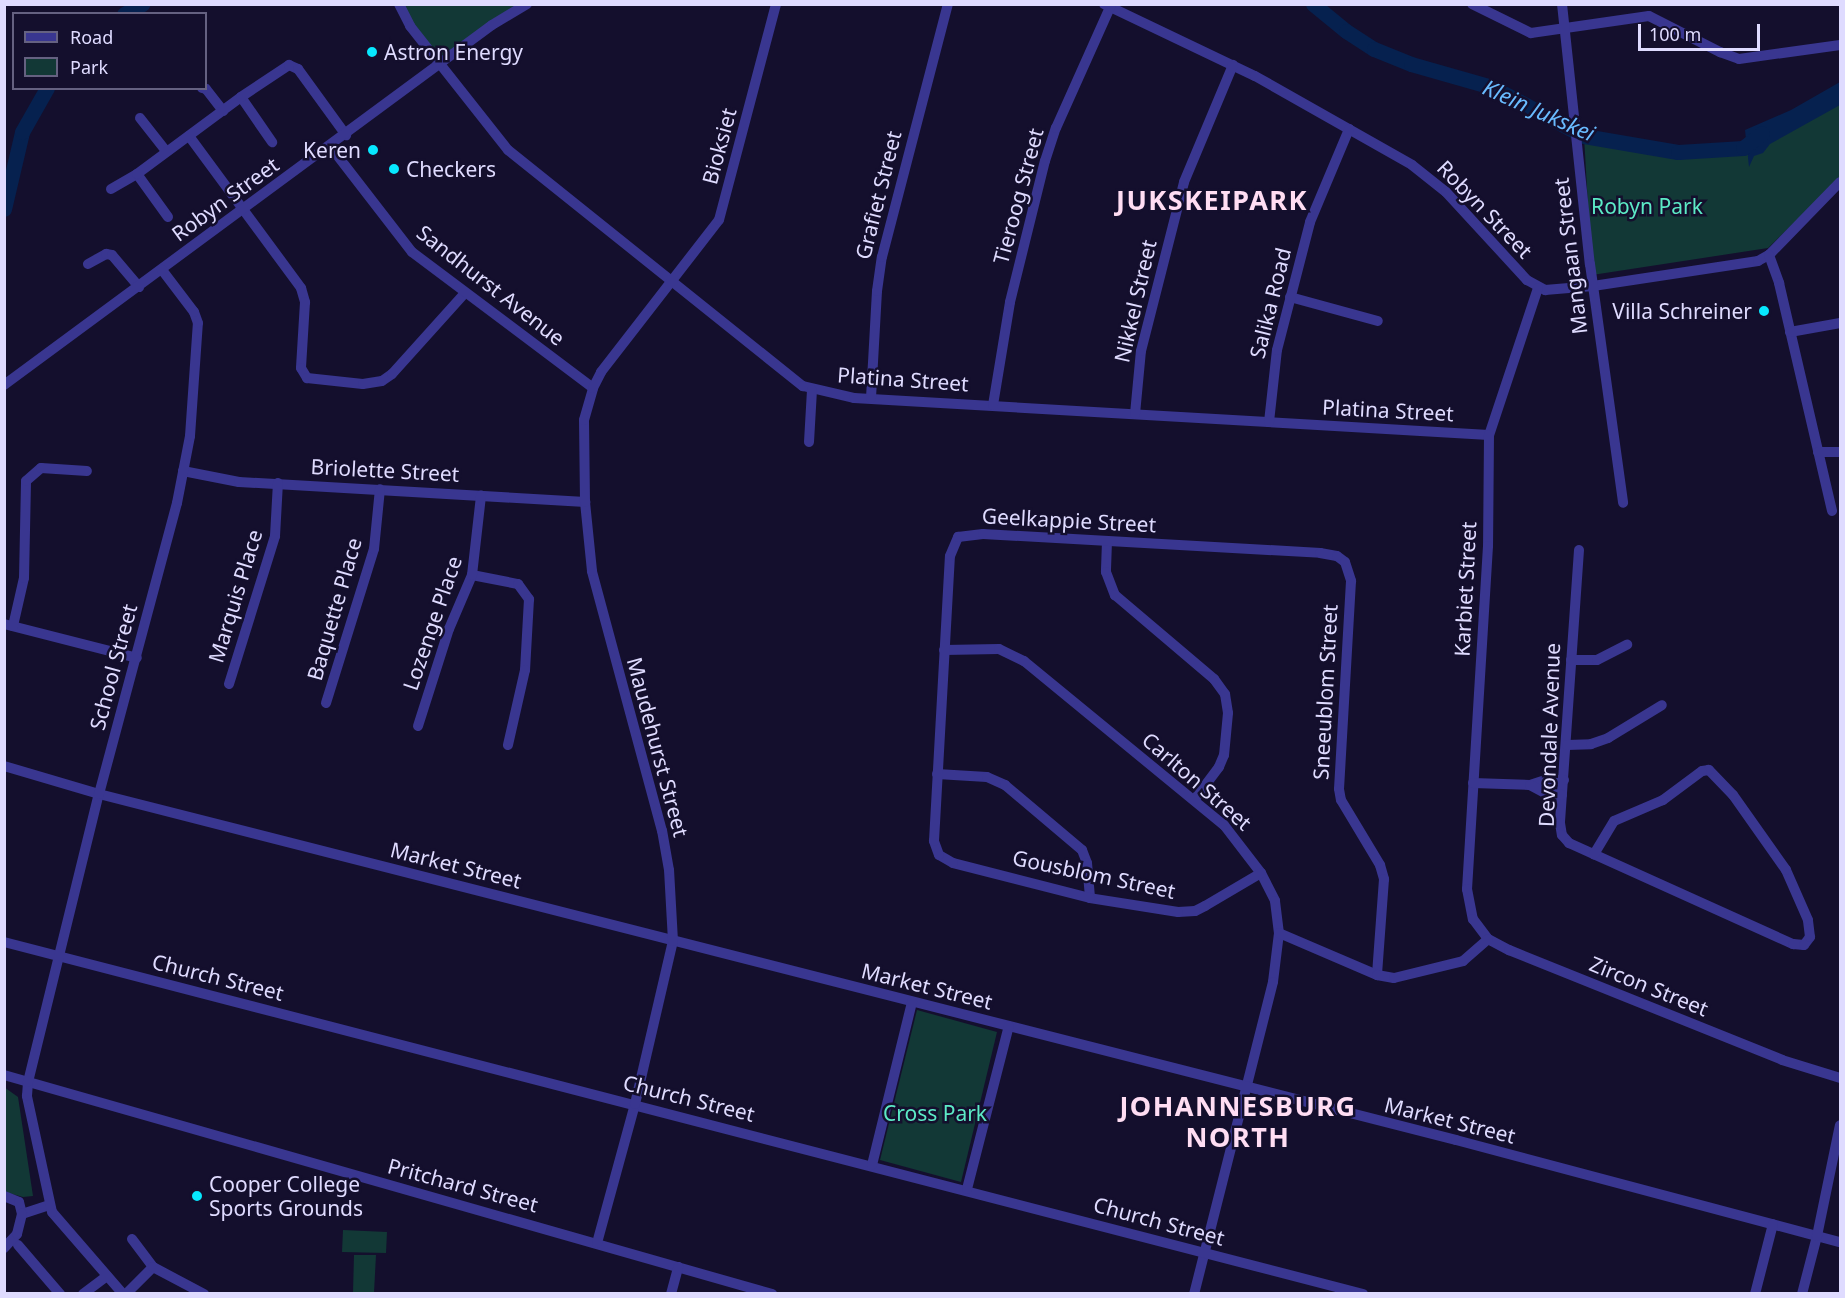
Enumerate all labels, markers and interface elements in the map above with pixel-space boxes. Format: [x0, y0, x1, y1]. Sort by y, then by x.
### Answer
legend [12, 12, 207, 90]
scale bar [1641, 12, 1762, 50]
text: 100 m [1649, 22, 1701, 46]
text: Road [70, 25, 113, 49]
place label: Astron Energy [384, 39, 523, 65]
marker: Astron Energy [365, 45, 379, 59]
text: Park [70, 55, 108, 79]
water label: Klein Jukskei [1479, 74, 1599, 146]
street label: Bioksiet [697, 105, 741, 187]
street label: Tieroog Street [988, 125, 1048, 267]
street label: Grafiet Street [850, 128, 906, 262]
place label: Keren [303, 137, 361, 163]
marker: Keren [366, 143, 380, 157]
street label: Robyn Street [167, 152, 283, 246]
street label: Robyn Street [1432, 155, 1538, 263]
place label: Checkers [406, 156, 496, 182]
marker: Checkers [387, 162, 401, 176]
street label: Mangaan Street [1548, 176, 1592, 336]
district label: JUKSKEIPARK [1116, 184, 1308, 216]
park label: Robyn Park [1591, 193, 1703, 219]
street label: Sandhurst Avenue [412, 219, 570, 351]
street label: Nikkel Street [1109, 237, 1161, 365]
street label: Salika Road [1244, 245, 1296, 361]
place label: Villa Schreiner [1612, 298, 1752, 324]
marker: Villa Schreiner [1757, 304, 1771, 318]
street label: Platina Street [836, 362, 970, 396]
street label: Platina Street [1322, 394, 1454, 426]
street label: Briolette Street [310, 454, 460, 486]
street label: Geelkappie Street [981, 503, 1157, 537]
street label: Karbiet Street [1449, 521, 1481, 657]
street label: Marquis Place [203, 526, 267, 666]
street label: Baquette Place [302, 535, 366, 683]
street label: Lozenge Place [397, 553, 467, 693]
street label: School Street [84, 601, 142, 733]
street label: Sneeublom Street [1308, 603, 1342, 781]
street label: Devondale Avenue [1533, 642, 1565, 828]
street label: Maudehurst Street [622, 654, 694, 840]
street label: Carlton Street [1137, 727, 1257, 835]
street label: Market Street [388, 837, 524, 893]
street label: Gousblom Street [1010, 844, 1178, 904]
street label: Church Street [150, 948, 286, 1006]
street label: Zircon Street [1586, 951, 1712, 1021]
street label: Market Street [859, 958, 995, 1014]
street label: Church Street [621, 1069, 757, 1127]
district label: JOHANNESBURG NORTH [1119, 1089, 1357, 1152]
street label: Market Street [1382, 1092, 1518, 1148]
park label: Cross Park [883, 1100, 987, 1126]
street label: Pritchard Street [385, 1153, 541, 1217]
place label: Cooper College Sports Grounds [209, 1171, 363, 1221]
marker: Cooper College Sports Grounds [190, 1189, 204, 1203]
street label: Church Street [1091, 1191, 1227, 1251]

